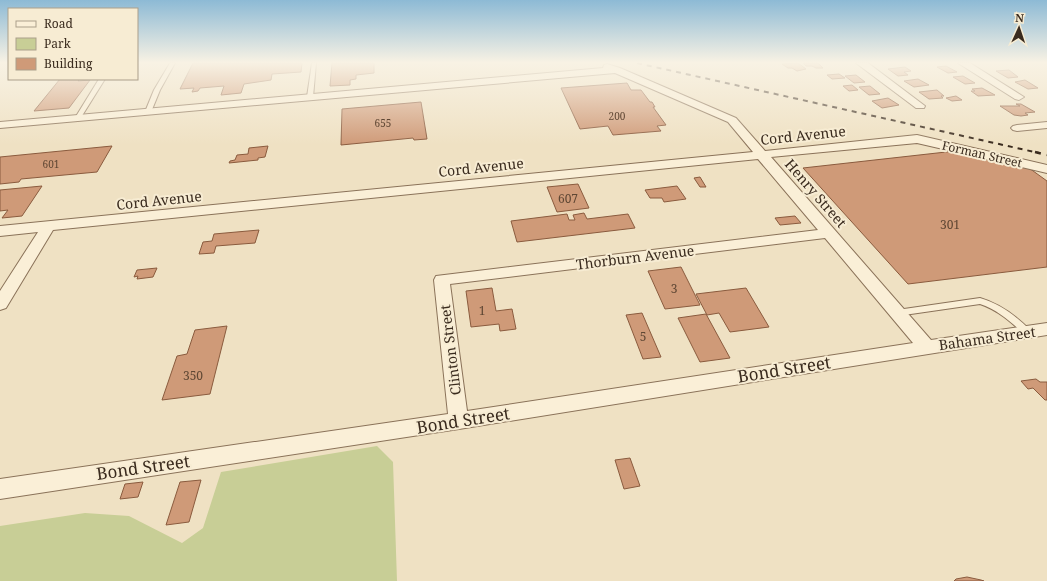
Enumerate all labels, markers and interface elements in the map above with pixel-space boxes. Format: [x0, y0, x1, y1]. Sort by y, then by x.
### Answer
legend [8, 8, 138, 80]
north arrow [999, 8, 1039, 48]
text: N [1015, 10, 1025, 25]
text: Road [44, 15, 74, 32]
text: Park [44, 35, 72, 52]
text: Building [44, 55, 93, 72]
house number: 200 [609, 109, 626, 123]
house number: 655 [375, 116, 391, 130]
street label: Cord Avenue [759, 121, 847, 149]
street label: Forman Street [940, 137, 1024, 171]
street label: Cord Avenue [437, 153, 525, 181]
street label: Henry Street [781, 155, 851, 231]
house number: 601 [43, 157, 59, 171]
street label: Cord Avenue [115, 186, 203, 214]
house number: 607 [558, 190, 578, 207]
house number: 301 [940, 216, 960, 233]
street label: Thorburn Avenue [575, 240, 695, 274]
house number: 3 [671, 280, 678, 297]
house number: 1 [479, 302, 485, 319]
street label: Clinton Street [435, 304, 465, 396]
street label: Bahama Street [937, 322, 1037, 354]
house number: 5 [640, 328, 646, 345]
street label: Bond Street [736, 350, 832, 388]
house number: 350 [183, 367, 203, 384]
street label: Bond Street [415, 401, 511, 439]
street label: Bond Street [95, 449, 191, 485]

